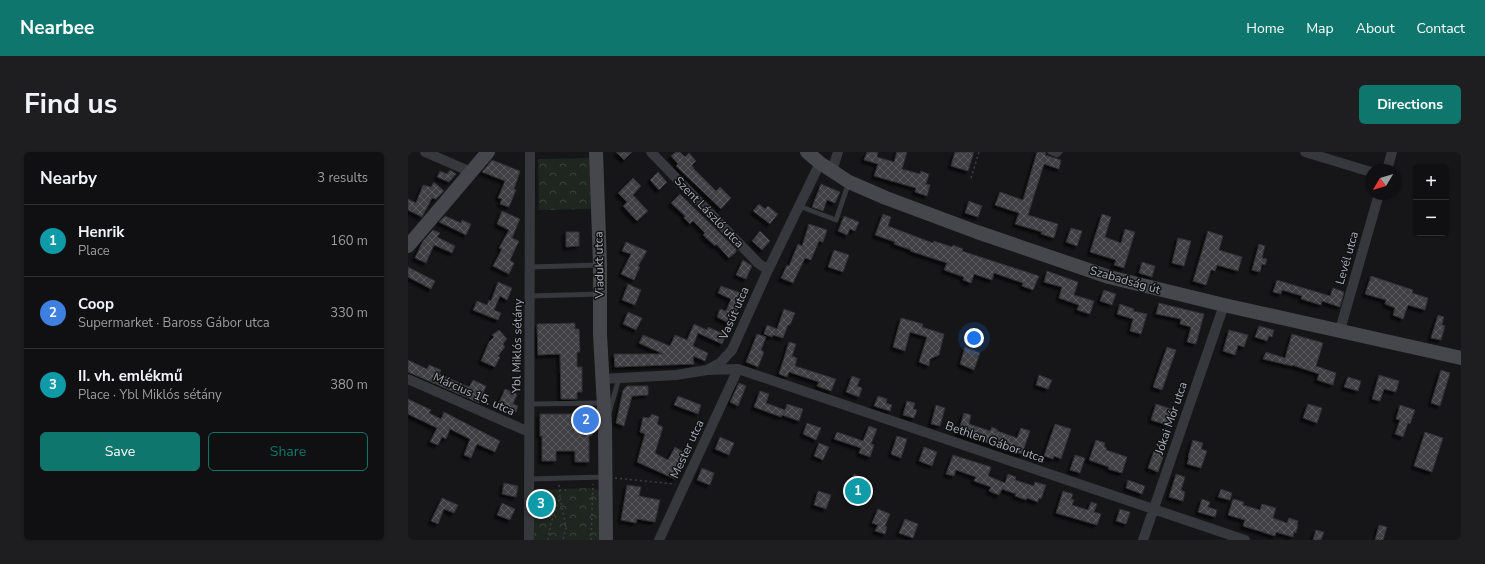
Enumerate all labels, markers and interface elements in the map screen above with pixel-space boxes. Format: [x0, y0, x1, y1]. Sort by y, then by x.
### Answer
text: Nearbee [20, 15, 94, 41]
text: Home [1246, 19, 1284, 38]
text: Map [1306, 19, 1334, 38]
text: About [1356, 19, 1395, 38]
text: Contact [1417, 19, 1465, 38]
text: Find us [24, 85, 118, 123]
button: Directions [1359, 85, 1461, 124]
north arrow [1365, 164, 1401, 200]
map controls [1413, 164, 1449, 236]
button: + [1413, 164, 1449, 200]
text: Nearby [40, 167, 97, 190]
text: 3 results [317, 169, 368, 187]
street label: Szent László utca [671, 173, 747, 251]
button: − [1413, 200, 1449, 236]
text: Henrik [78, 222, 124, 242]
street label: Levél utca [1332, 230, 1362, 286]
street label: Viadukt utca [590, 231, 608, 300]
text: 1 [49, 232, 57, 250]
text: 160 m [330, 232, 368, 250]
text: Place [78, 242, 110, 260]
street label: Szabadság út [1088, 262, 1163, 298]
street label: Vasút utca [715, 284, 753, 343]
text: Coop [78, 294, 114, 314]
street label: Ybl Miklós sétány [508, 298, 526, 394]
text: 2 [49, 304, 57, 322]
text: 330 m [330, 304, 368, 322]
text: Supermarket · Baross Gábor utca [78, 314, 270, 332]
your location [964, 328, 984, 348]
text: II. vh. emlékmű [78, 366, 183, 386]
street label: Március 15. utca [431, 369, 517, 419]
text: 3 [49, 376, 57, 394]
text: 380 m [330, 376, 368, 394]
street label: Jókai Mór utca [1151, 380, 1191, 457]
text: Place · Ybl Miklós sétány [78, 386, 222, 404]
pin: 2 [573, 405, 599, 435]
street label: Mester utca [666, 417, 708, 481]
street label: Bethlen Gábor utca [943, 417, 1047, 467]
button: Save [40, 432, 200, 471]
button: Share [208, 432, 368, 471]
pin: 1 [845, 476, 871, 506]
pin: 3 [528, 489, 554, 519]

